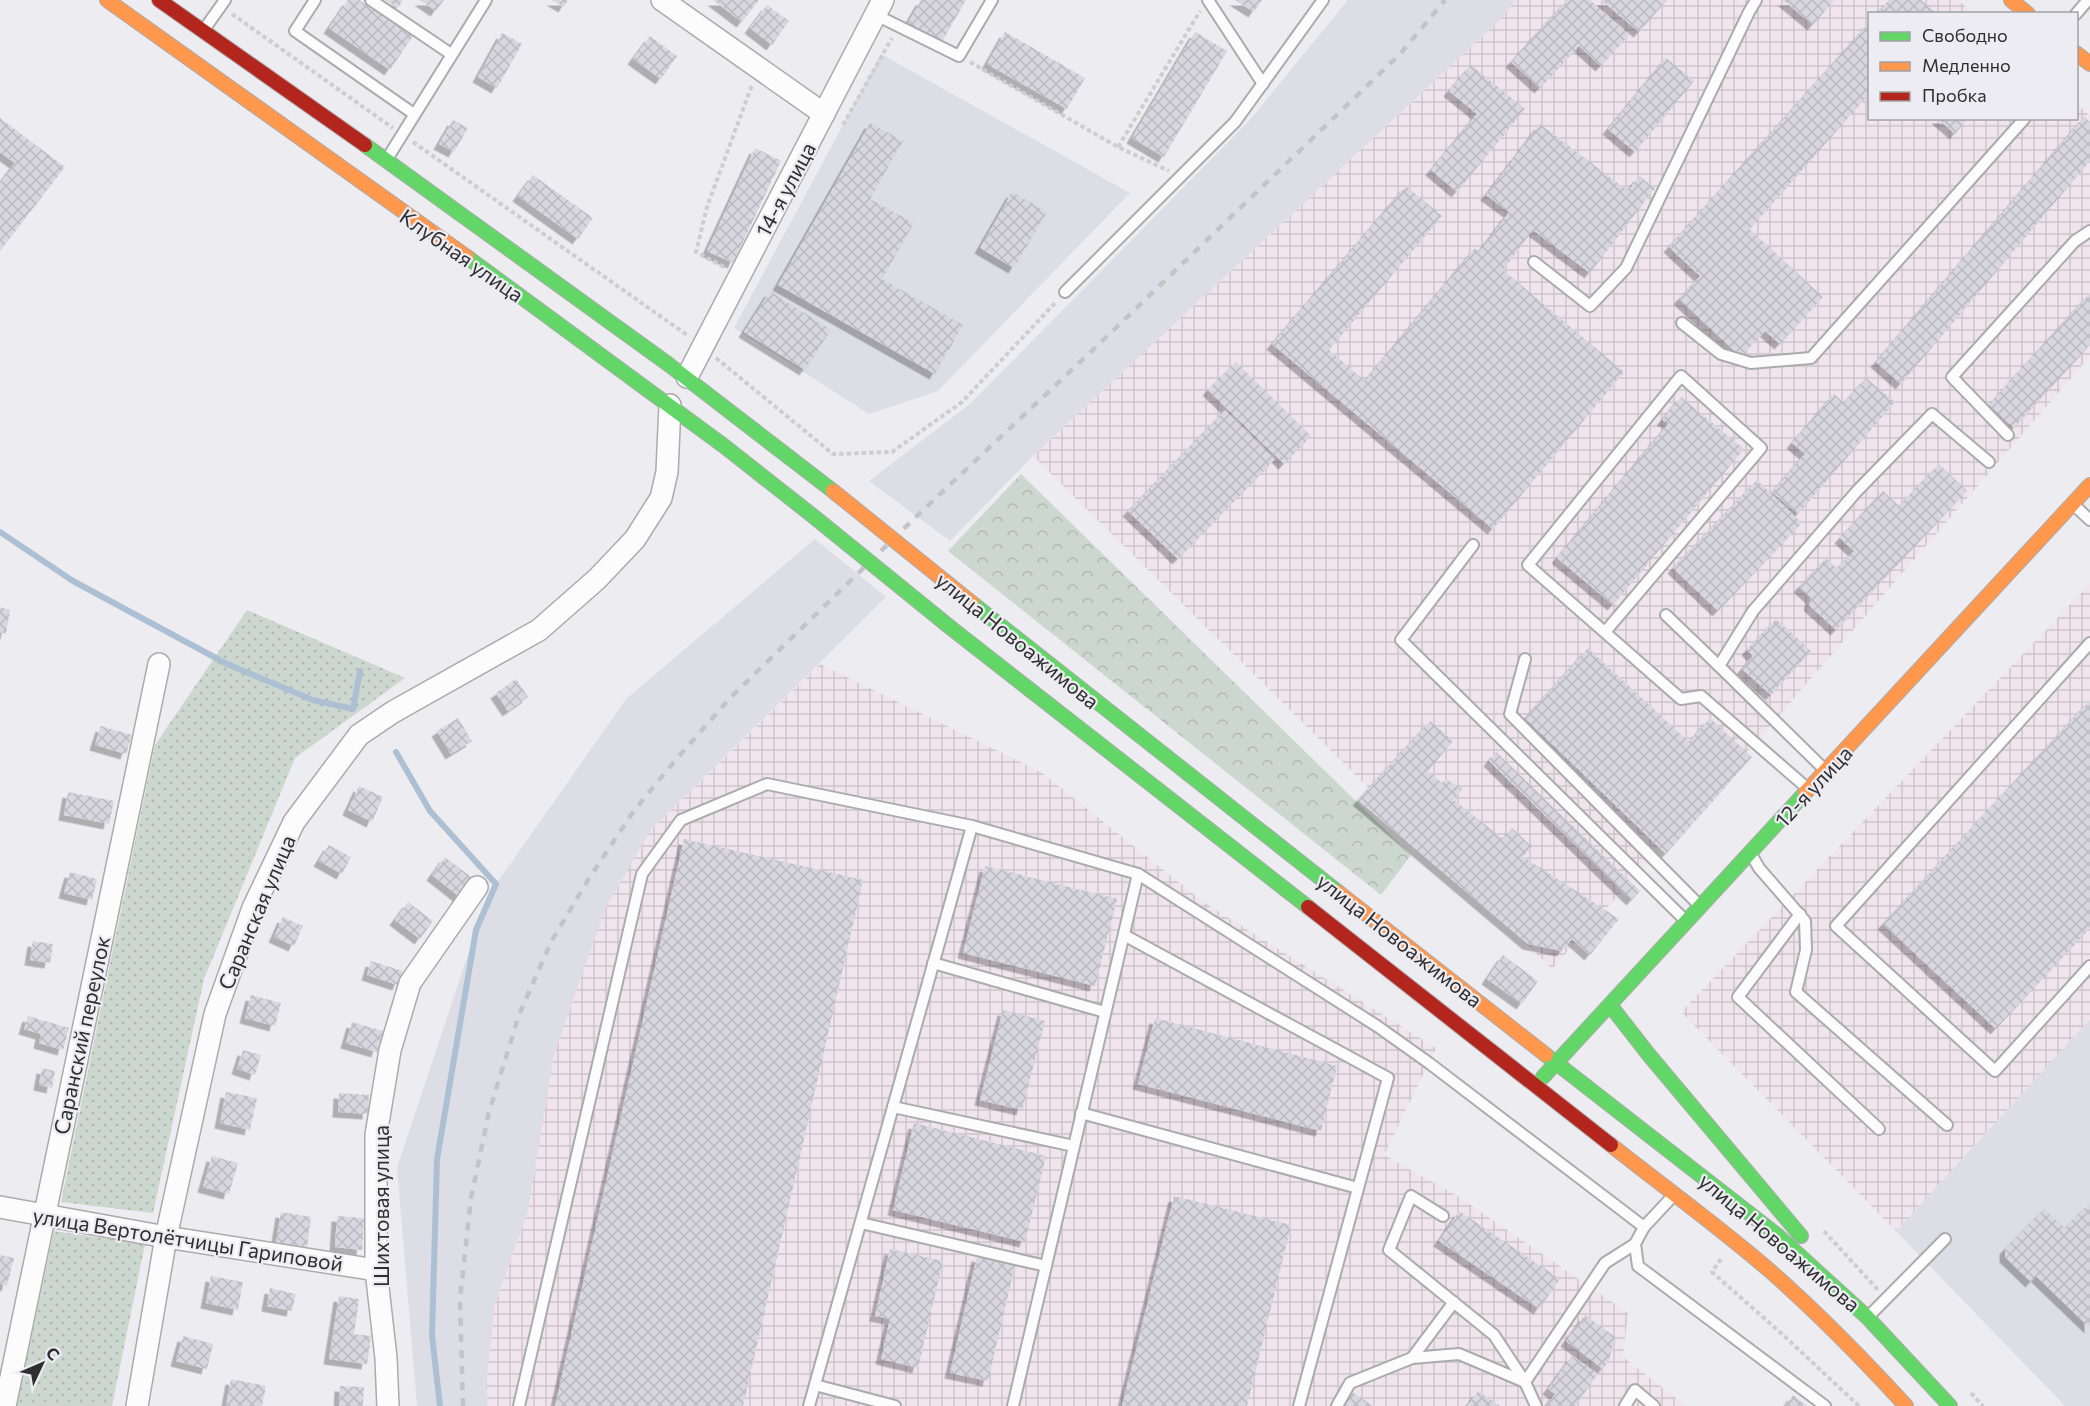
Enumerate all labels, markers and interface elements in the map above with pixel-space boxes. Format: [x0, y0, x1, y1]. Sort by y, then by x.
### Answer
legend [1868, 12, 2078, 120]
text: Свободно [1922, 24, 2008, 46]
text: Медленно [1922, 54, 2011, 76]
text: Пробка [1922, 84, 1987, 106]
street label: 14-я улица [750, 138, 820, 240]
street label: Клубная улица [395, 203, 529, 307]
street label: улица Новоажимова [931, 567, 1105, 713]
street label: 12-я улица [1769, 740, 1857, 832]
street label: Саранская улица [212, 831, 300, 993]
street label: улица Новоажимова [1313, 868, 1487, 1012]
street label: Саранский переулок [48, 933, 114, 1137]
street label: Шихтовая улица [368, 1125, 393, 1287]
street label: улица Новоажимова [1694, 1167, 1866, 1317]
street label: улица Вертолётчицы Гариповой [31, 1202, 345, 1276]
north arrow [12, 1334, 72, 1394]
text: С [43, 1343, 64, 1364]

